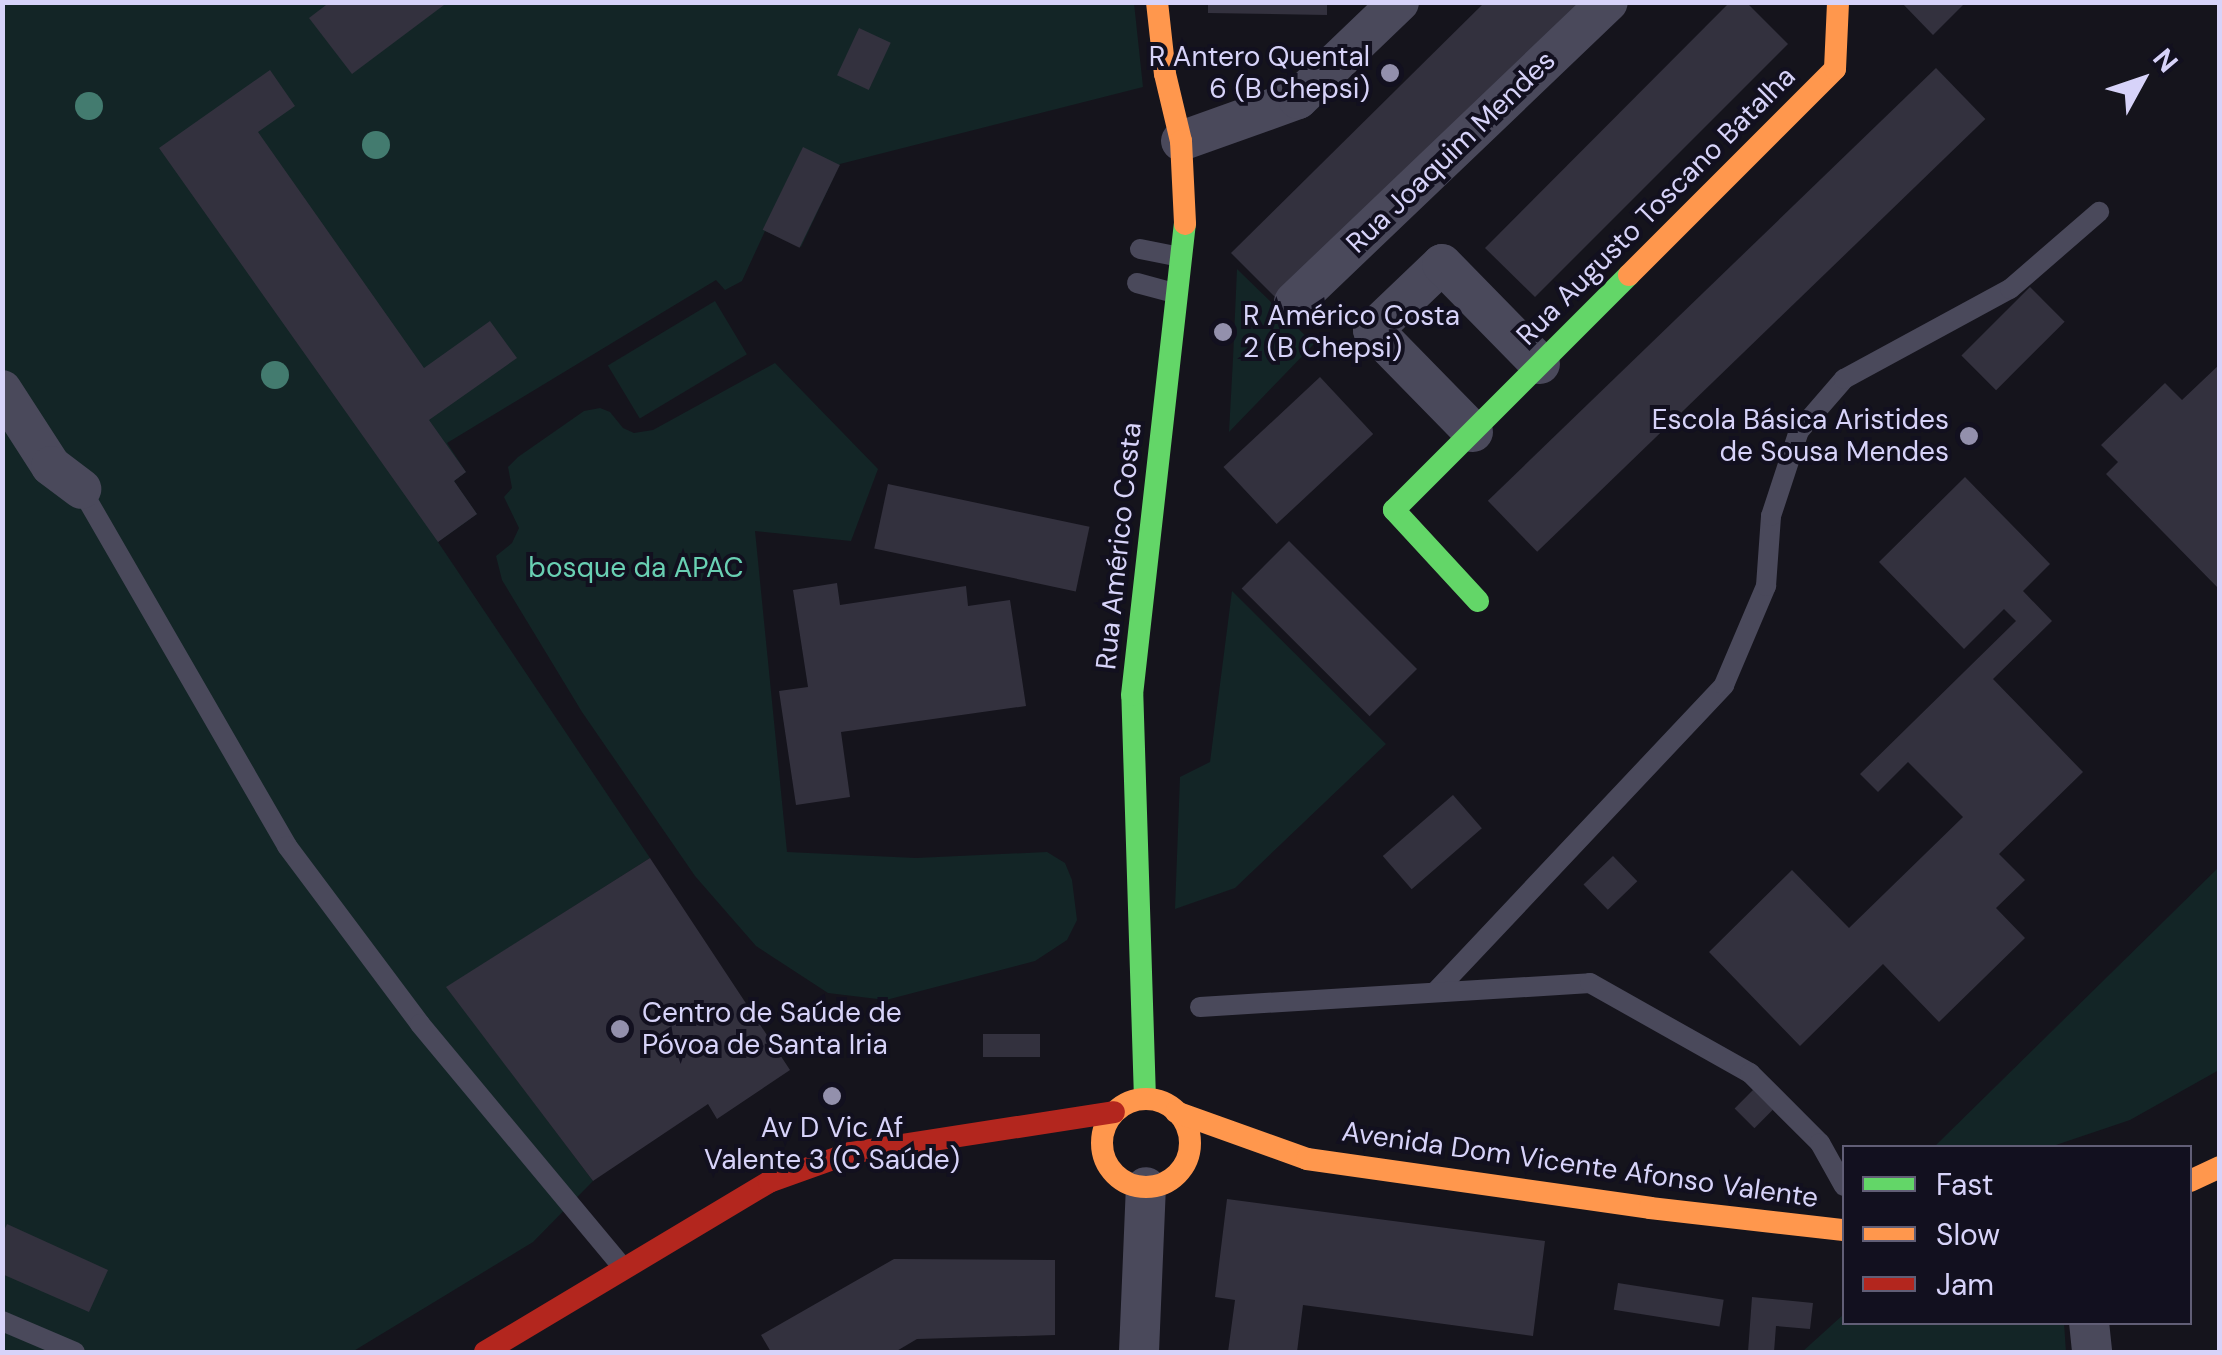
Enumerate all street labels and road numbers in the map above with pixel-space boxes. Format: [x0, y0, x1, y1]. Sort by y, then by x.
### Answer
street label: Rua Joaquim Mendes [1340, 44, 1562, 260]
street label: Rua Augusto Toscano Batalha [1510, 60, 1802, 352]
street label: Rua Américo Costa [1089, 421, 1149, 671]
street label: Avenida Dom Vicente Afonso Valente [1340, 1115, 1820, 1215]

